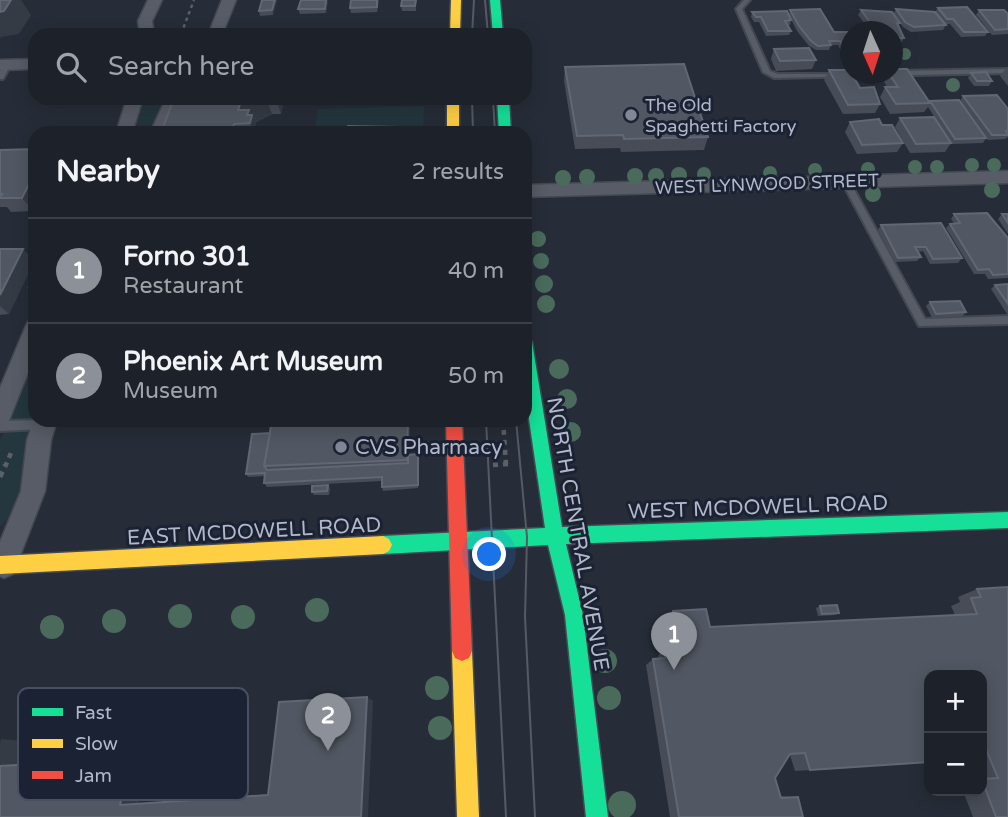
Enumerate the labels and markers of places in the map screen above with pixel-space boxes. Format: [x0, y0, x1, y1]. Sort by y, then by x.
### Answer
place label: The Old Spaghetti Factory [645, 94, 797, 137]
marker: The Old Spaghetti Factory [623, 107, 639, 123]
place label: CVS Pharmacy [355, 435, 503, 460]
marker: CVS Pharmacy [333, 439, 349, 455]
pin: 1 [651, 612, 697, 670]
pin: 2 [305, 693, 351, 751]

